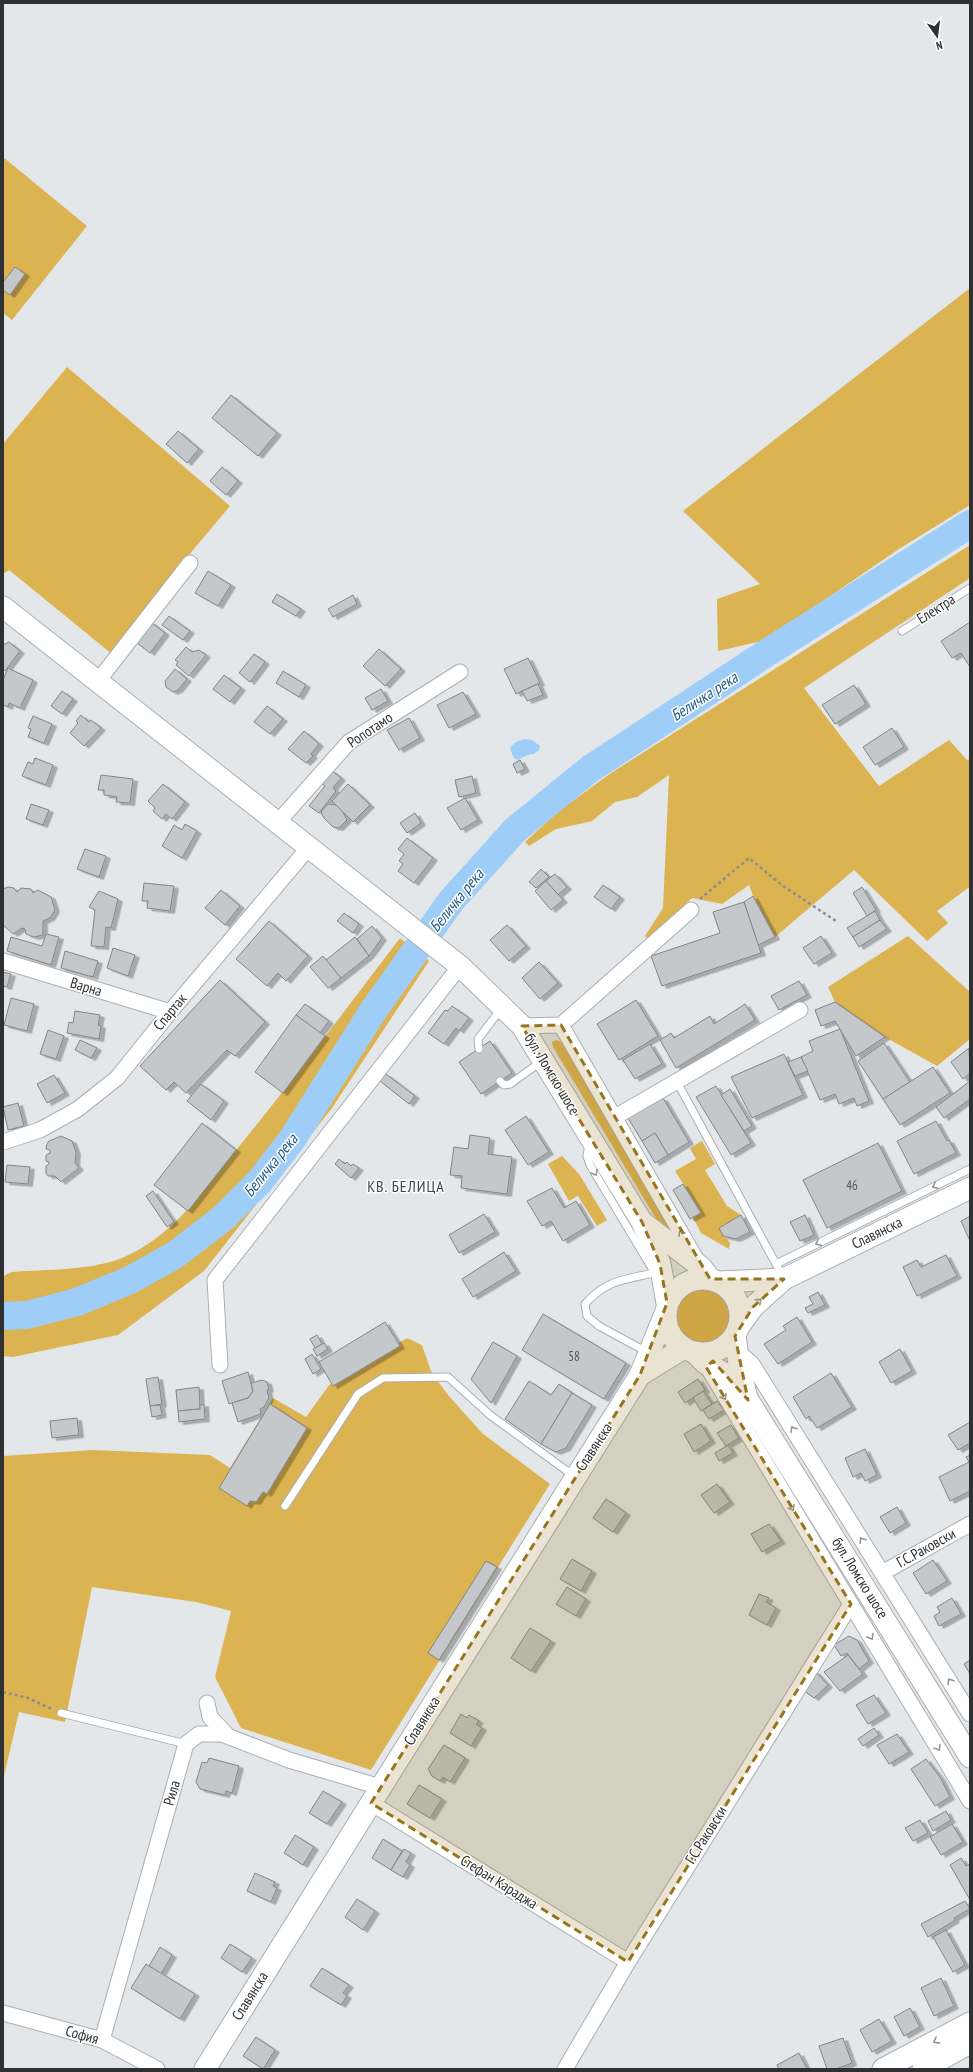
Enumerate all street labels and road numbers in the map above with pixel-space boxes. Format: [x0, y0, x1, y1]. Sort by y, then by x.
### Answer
street label: Електра [913, 589, 959, 628]
street label: Ропотамо [343, 708, 396, 752]
street label: Варна [68, 973, 104, 1000]
street label: Спартак [149, 989, 191, 1034]
street label: бул. Ломско шосе [521, 1029, 584, 1118]
street label: Славянска [848, 1212, 905, 1253]
street label: Славянска [571, 1419, 616, 1475]
street label: Г.С.Раковски [893, 1524, 959, 1572]
street label: бул. Ломско шосе [828, 1534, 893, 1622]
street label: Славянска [399, 1693, 444, 1749]
street label: Рила [159, 1778, 184, 1808]
street label: Г.С.Раковски [680, 1802, 731, 1867]
street label: Стефан Караджа [457, 1850, 541, 1913]
street label: Славянска [227, 1968, 272, 2024]
street label: София [63, 2021, 101, 2048]

